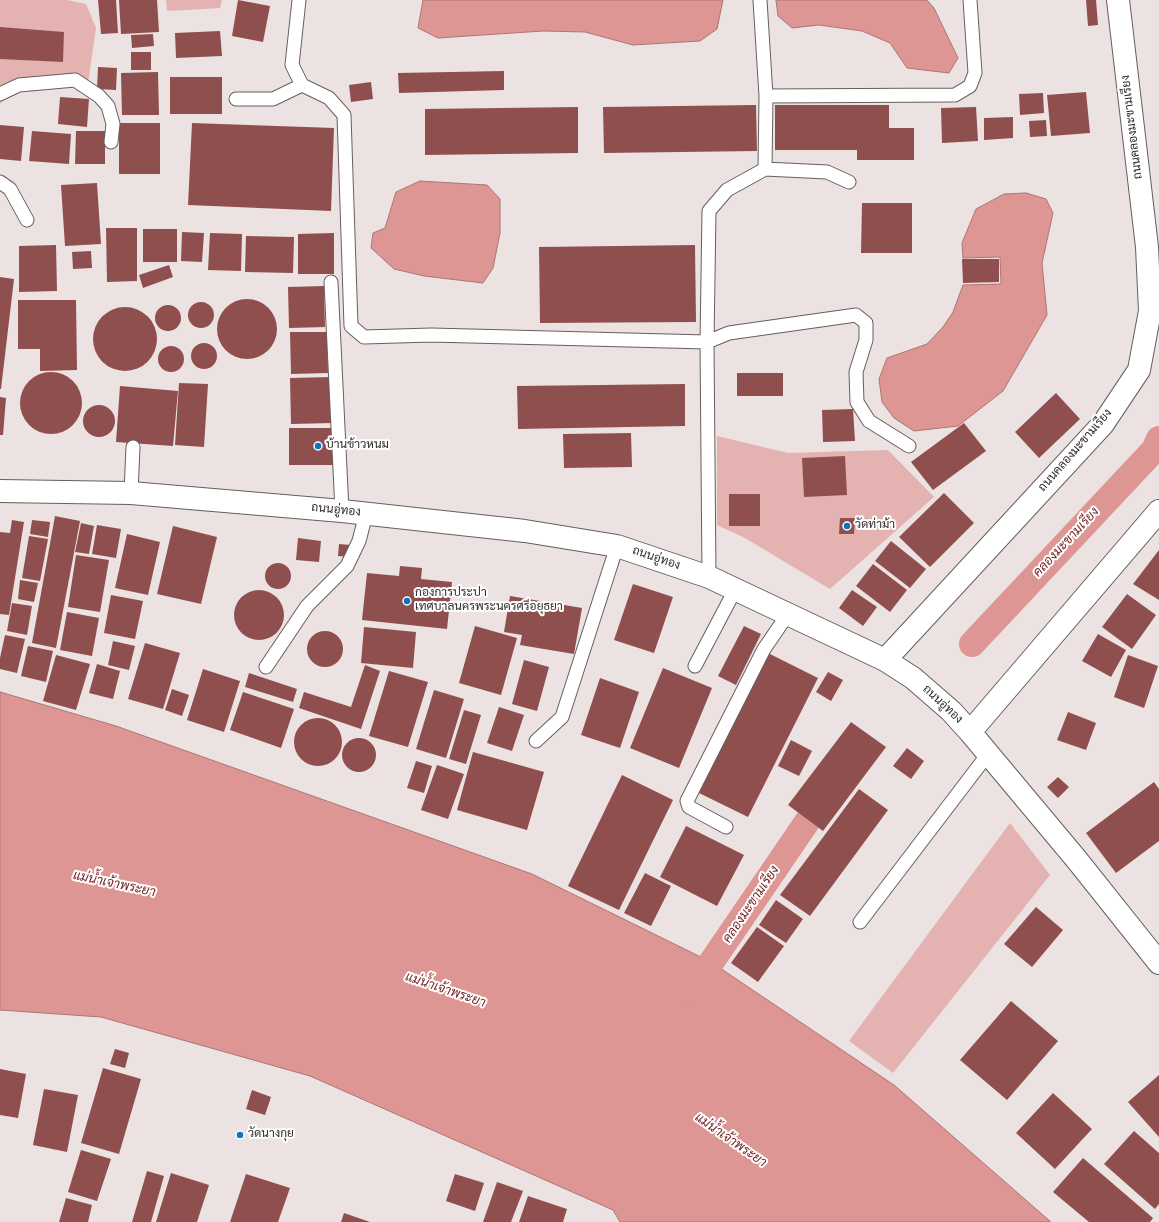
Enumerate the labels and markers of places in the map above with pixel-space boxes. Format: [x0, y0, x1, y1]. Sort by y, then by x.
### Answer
place label: บ้านข้าวหนม [326, 439, 389, 453]
marker: บ้านข้าวหนม [313, 441, 323, 451]
place label: วัดท่าม้า [855, 519, 895, 533]
marker: วัดท่าม้า [842, 521, 852, 531]
place label: กองการประปา เทศบาลนครพระนครศรีอยุธยา [415, 587, 563, 615]
marker: กองการประปา เทศบาลนครพระนครศรีอยุธยา [402, 596, 412, 606]
place label: วัดนางกุย [248, 1128, 294, 1142]
marker: วัดนางกุย [235, 1130, 245, 1140]

